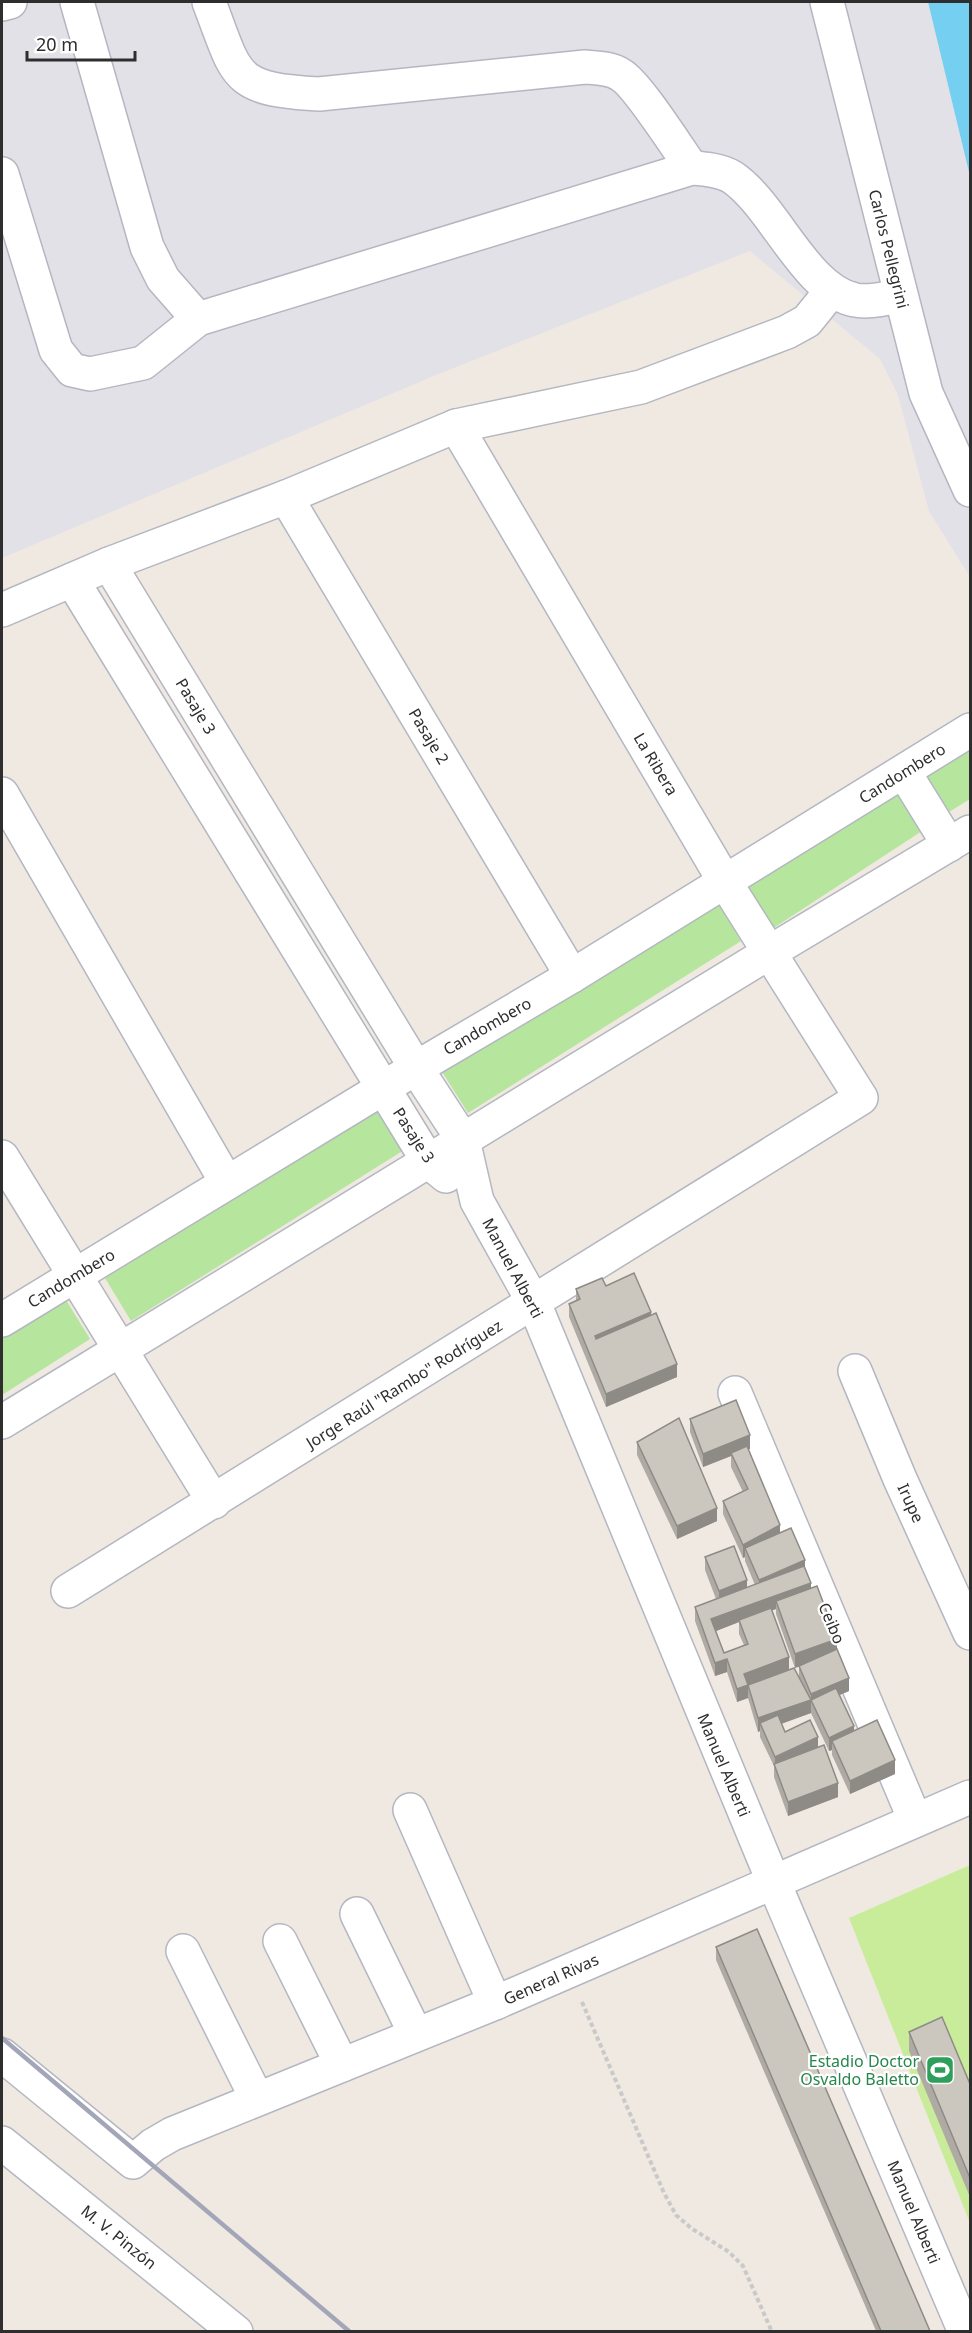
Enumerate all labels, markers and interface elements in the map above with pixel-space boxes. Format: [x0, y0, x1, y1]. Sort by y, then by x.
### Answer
scale bar [27, 24, 135, 62]
text: 20 m [36, 32, 78, 56]
street label: Carlos Pellegrini [864, 187, 914, 311]
street label: Pasaje 3 [171, 674, 221, 738]
street label: Pasaje 2 [404, 704, 454, 768]
street label: La Ribera [629, 728, 683, 800]
street label: Candombero [854, 738, 950, 808]
street label: Candombero [439, 992, 535, 1060]
street label: Pasaje 3 [388, 1103, 440, 1167]
street label: Manuel Alberti [477, 1214, 549, 1322]
street label: Candombero [23, 1243, 119, 1313]
street label: Jorge Raúl "Rambo" Rodríguez [300, 1314, 506, 1455]
street label: Irupe [892, 1480, 930, 1526]
street label: Ceibo [814, 1599, 850, 1647]
street label: Manuel Alberti [692, 1710, 756, 1820]
street label: General Rivas [500, 1948, 602, 2010]
place label: Estadio Doctor Osvaldo Baletto [800, 2050, 919, 2090]
sports icon: Estadio Doctor Osvaldo Baletto [924, 2054, 956, 2086]
street label: Manuel Alberti [882, 2157, 946, 2267]
street label: M. V. Pinzón [77, 2200, 161, 2274]

